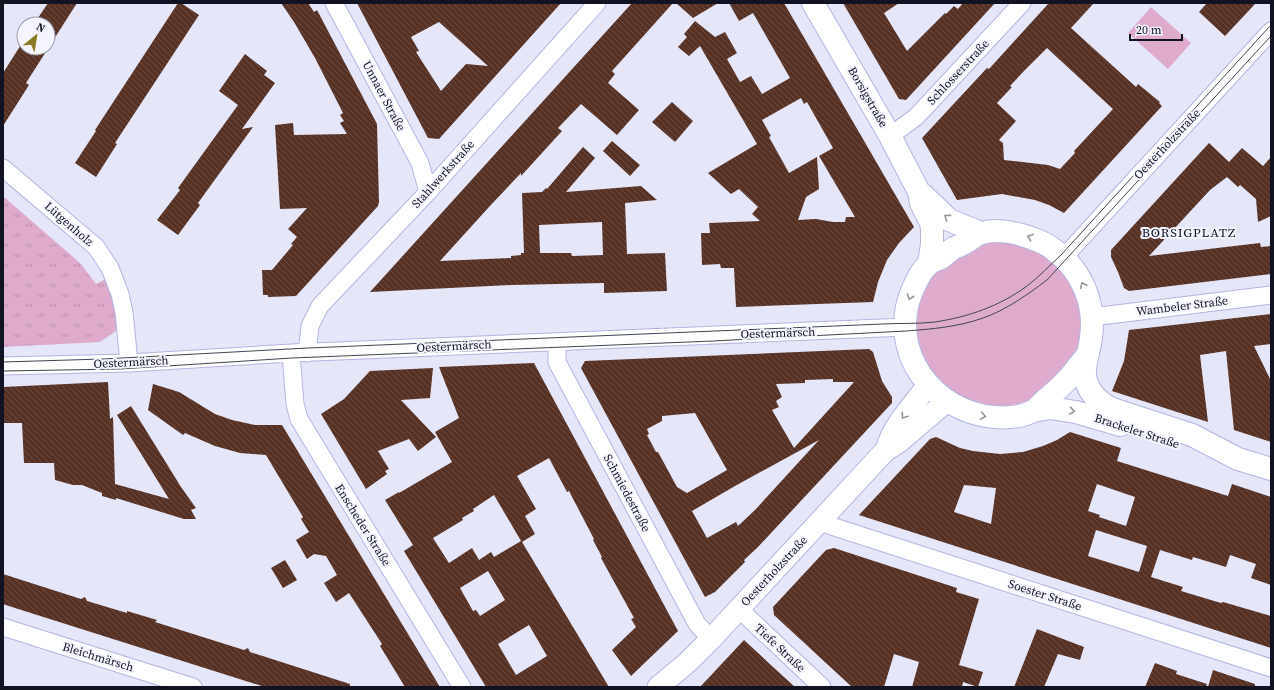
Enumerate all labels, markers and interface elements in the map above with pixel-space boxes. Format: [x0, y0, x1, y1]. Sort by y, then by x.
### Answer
north arrow [16, 16, 56, 56]
scale bar [1130, 16, 1182, 42]
text: N [34, 19, 48, 36]
text: 20 m [1136, 22, 1162, 38]
street label: Schlosserstraße [923, 36, 993, 108]
street label: Unnaer Straße [359, 58, 409, 134]
street label: Borsigstraße [844, 64, 892, 130]
street label: Oesterholzstraße [1130, 105, 1204, 183]
street label: Stahlwerkstraße [408, 136, 478, 212]
street label: Lütgenholz [41, 198, 97, 250]
one-way arrow [945, 215, 952, 222]
district label: BORSIGPLATZ [1142, 224, 1236, 241]
one-way arrow [1027, 234, 1034, 242]
one-way arrow [1080, 282, 1088, 289]
street label: Wambeler Straße [1135, 292, 1229, 320]
one-way arrow [907, 293, 915, 300]
street label: Oestermärsch [740, 324, 816, 342]
street label: Oestermärsch [416, 336, 492, 356]
street label: Oestermärsch [93, 352, 169, 372]
one-way arrow [1069, 406, 1075, 415]
street label: Brackeler Straße [1092, 410, 1182, 452]
one-way arrow [980, 411, 986, 419]
one-way arrow [901, 412, 909, 419]
street label: Schmiedestraße [600, 451, 654, 535]
street label: Enscheder Straße [331, 481, 395, 569]
street label: Oesterholzstraße [737, 532, 811, 610]
street label: Soester Straße [1006, 576, 1084, 614]
street label: Tiefe Straße [751, 620, 809, 676]
street label: Bleichmärsch [60, 639, 136, 675]

